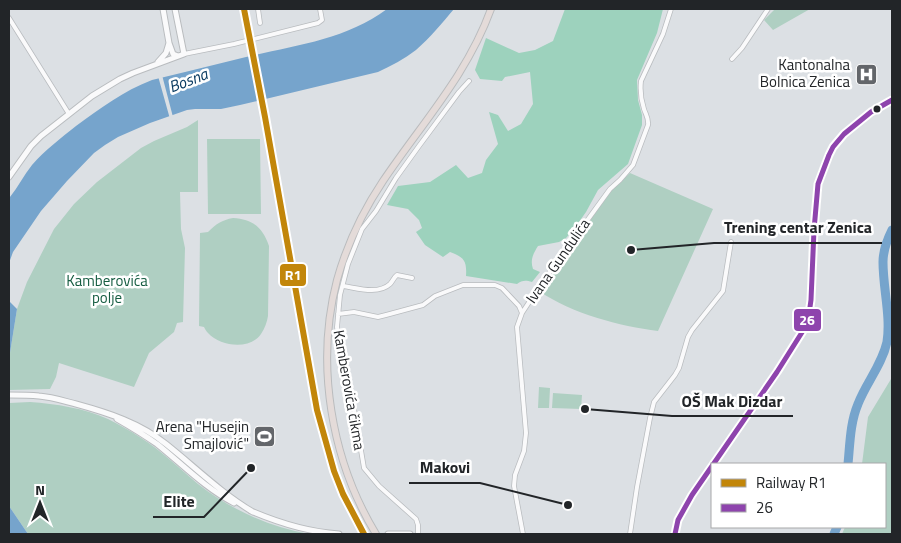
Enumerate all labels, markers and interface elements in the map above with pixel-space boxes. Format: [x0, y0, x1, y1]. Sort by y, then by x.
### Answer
place label: Kantonalna Bolnica Zenica [760, 53, 850, 93]
water label: Bosna [165, 61, 212, 98]
hospital icon: Kantonalna Bolnica Zenica [854, 62, 878, 86]
unlabelled marker [872, 104, 882, 114]
callout: Trening centar Zenica [714, 212, 882, 243]
street label: Ivana Gundulića [520, 213, 596, 308]
text: Trening centar Zenica [724, 215, 872, 239]
line badge: R1 [279, 263, 307, 287]
text: R1 [285, 264, 301, 285]
park label: Kamberovića polje [66, 269, 148, 309]
line badge: 26 [793, 308, 822, 332]
text: 26 [799, 309, 815, 330]
street label: Kamberovića čikma [328, 328, 371, 452]
callout: OŠ Mak Dizdar [672, 385, 793, 416]
text: OŠ Mak Dizdar [682, 389, 782, 413]
place label: Arena "Husejin Smajlović" [156, 415, 249, 455]
sports icon: Arena "Husejin Smajlović" [253, 424, 277, 448]
callout: Makovi [409, 452, 480, 483]
text: Makovi [420, 455, 470, 479]
legend [711, 463, 886, 528]
text: Railway R1 [756, 471, 827, 494]
north arrow [15, 478, 65, 528]
text: N [35, 479, 45, 500]
callout: Elite [153, 486, 204, 517]
text: Elite [163, 489, 195, 513]
text: 26 [756, 496, 773, 519]

